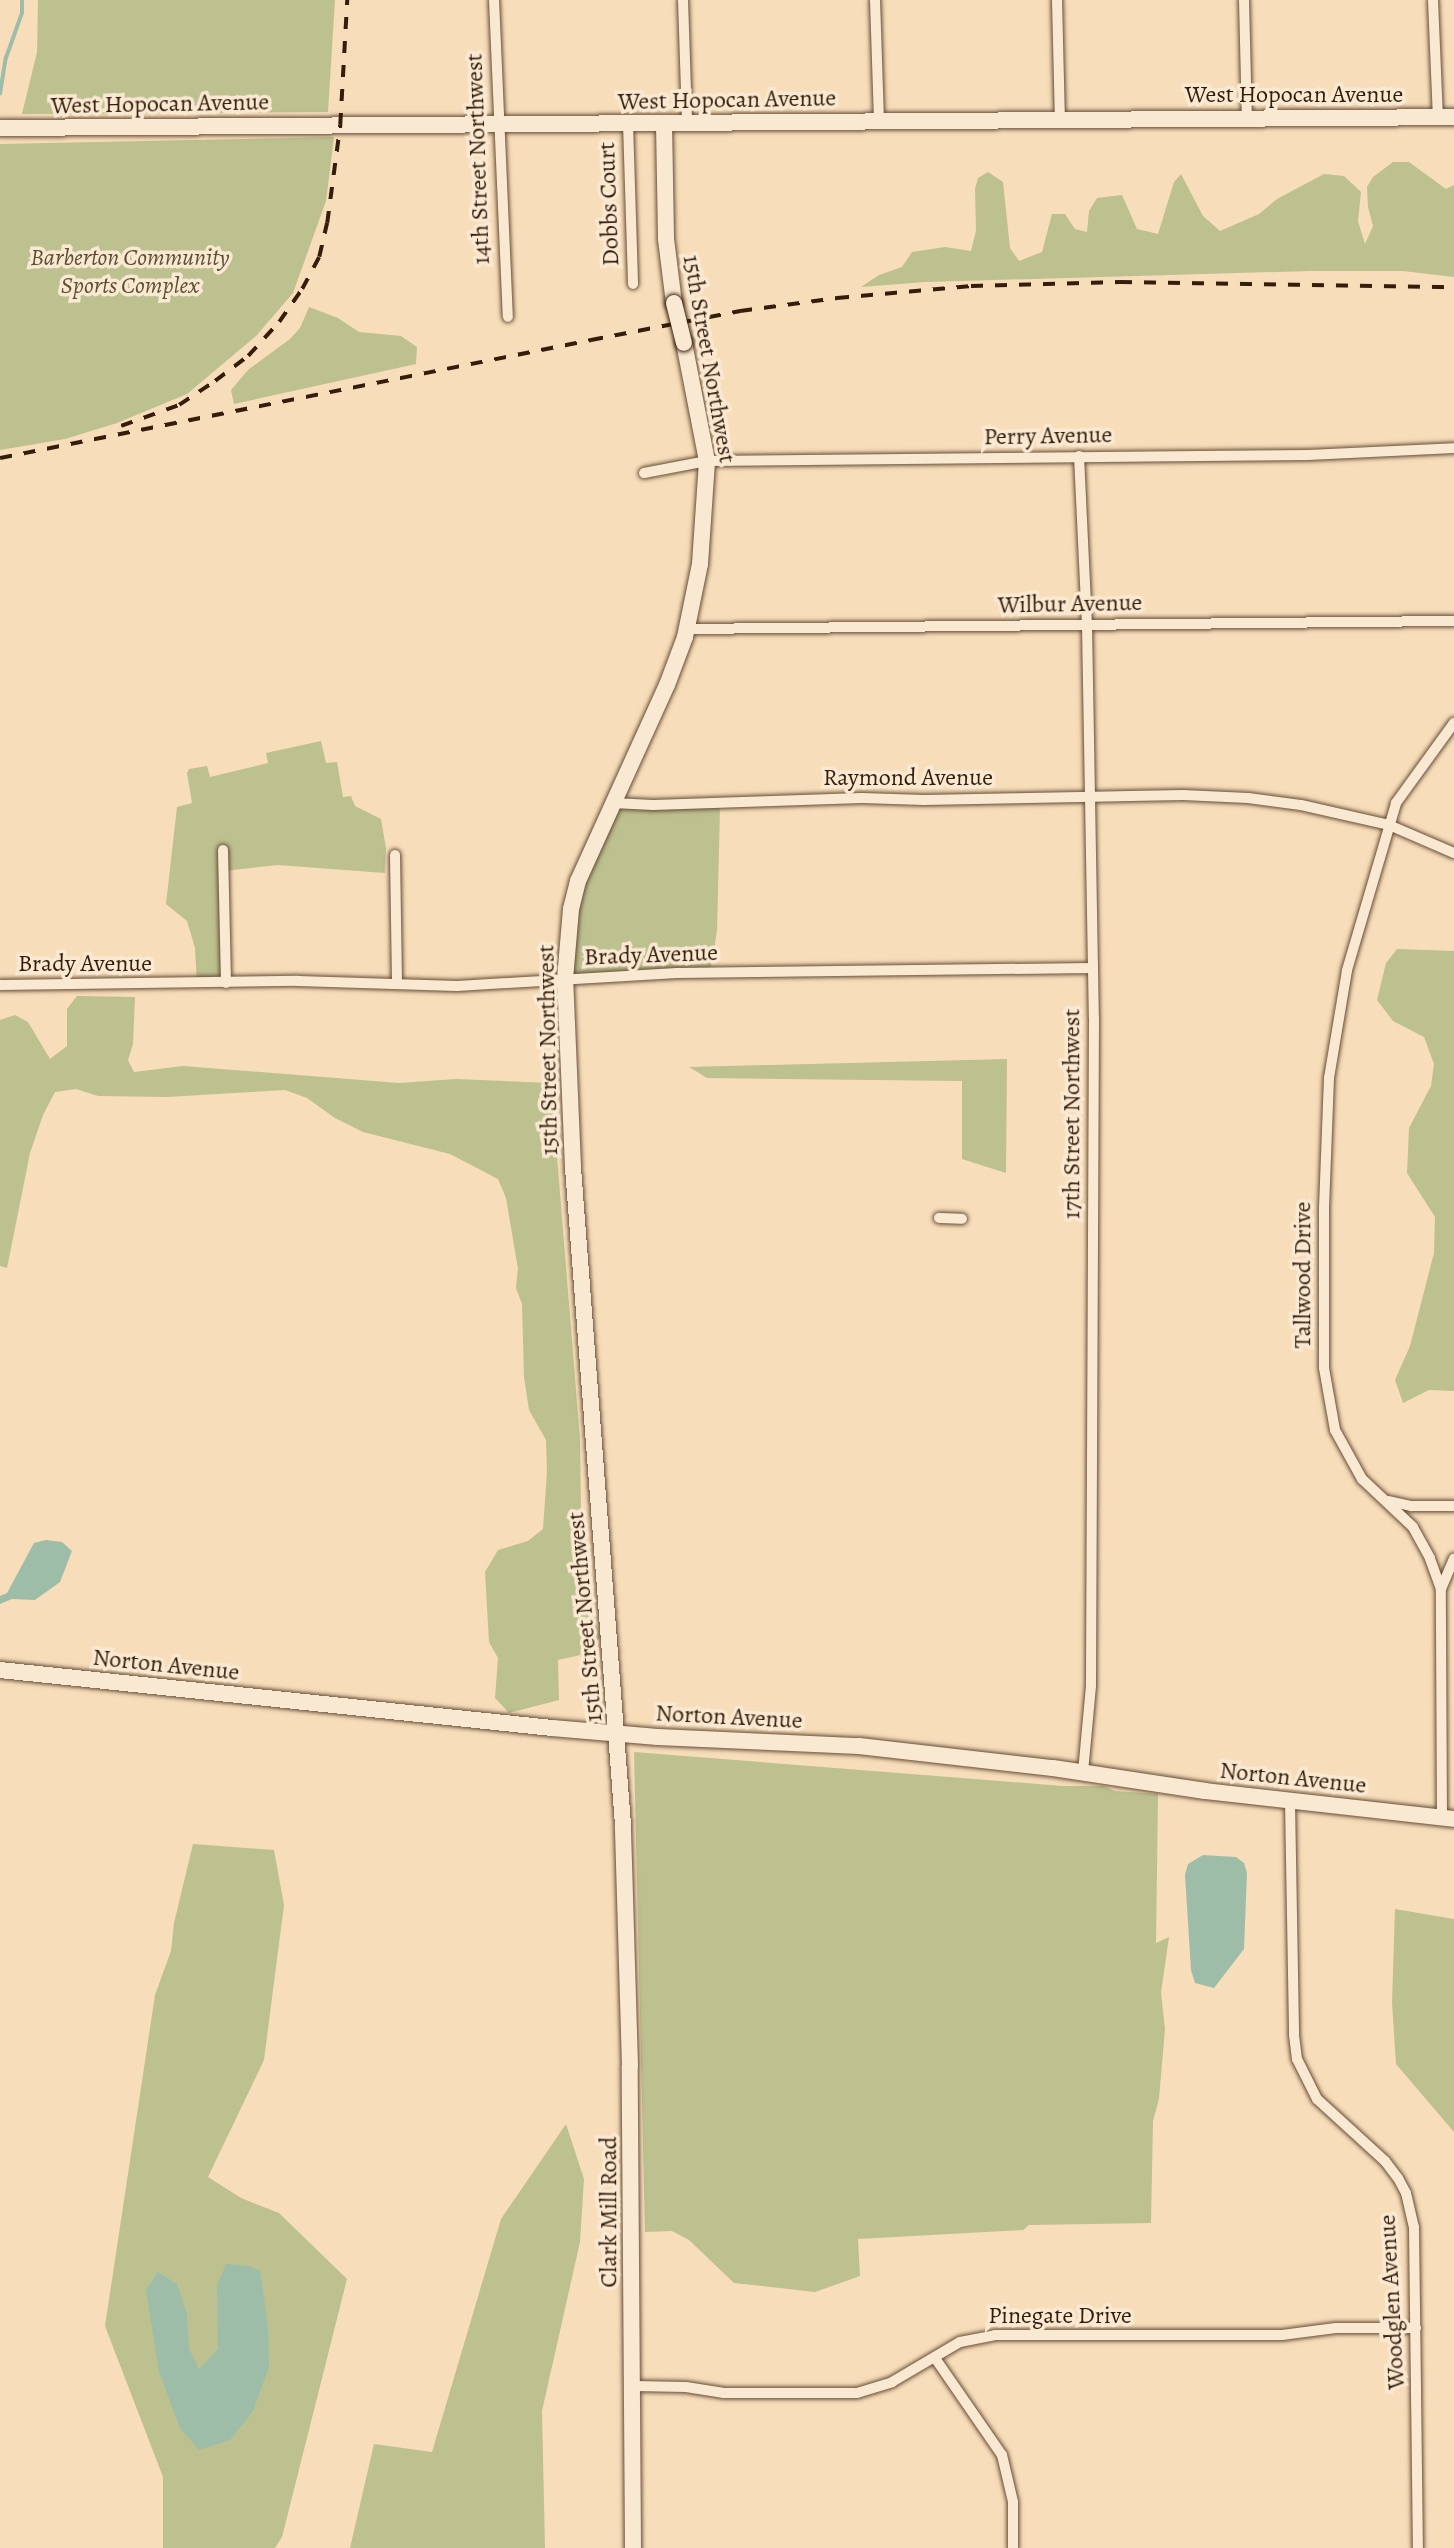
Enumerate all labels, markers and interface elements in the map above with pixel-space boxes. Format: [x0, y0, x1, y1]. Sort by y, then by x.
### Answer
street label: 14th Street Northwest [460, 53, 496, 265]
street label: West Hopocan Avenue [1185, 81, 1403, 109]
street label: West Hopocan Avenue [618, 84, 836, 116]
street label: West Hopocan Avenue [51, 88, 269, 120]
street label: Dobbs Court [592, 141, 626, 267]
park label: Barberton Community Sports Complex [30, 244, 230, 300]
street label: 15th Street Northwest [677, 253, 741, 465]
street label: Perry Avenue [983, 420, 1113, 452]
street label: Wilbur Avenue [997, 588, 1143, 620]
street label: Raymond Avenue [823, 764, 993, 792]
street label: Brady Avenue [584, 938, 718, 972]
street label: 15th Street Northwest [532, 944, 564, 1156]
street label: Brady Avenue [18, 950, 152, 978]
street label: 17th Street Northwest [1058, 1009, 1086, 1219]
street label: Tallwood Drive [1289, 1202, 1317, 1348]
street label: 15th Street Northwest [561, 1511, 609, 1723]
street label: Norton Avenue [91, 1643, 241, 1687]
street label: Norton Avenue [655, 1699, 803, 1735]
street label: Norton Avenue [1218, 1756, 1368, 1800]
street label: Clark Mill Road [595, 2136, 623, 2288]
street label: Woodglen Avenue [1373, 2214, 1411, 2390]
street label: Pinegate Drive [988, 2302, 1132, 2330]

